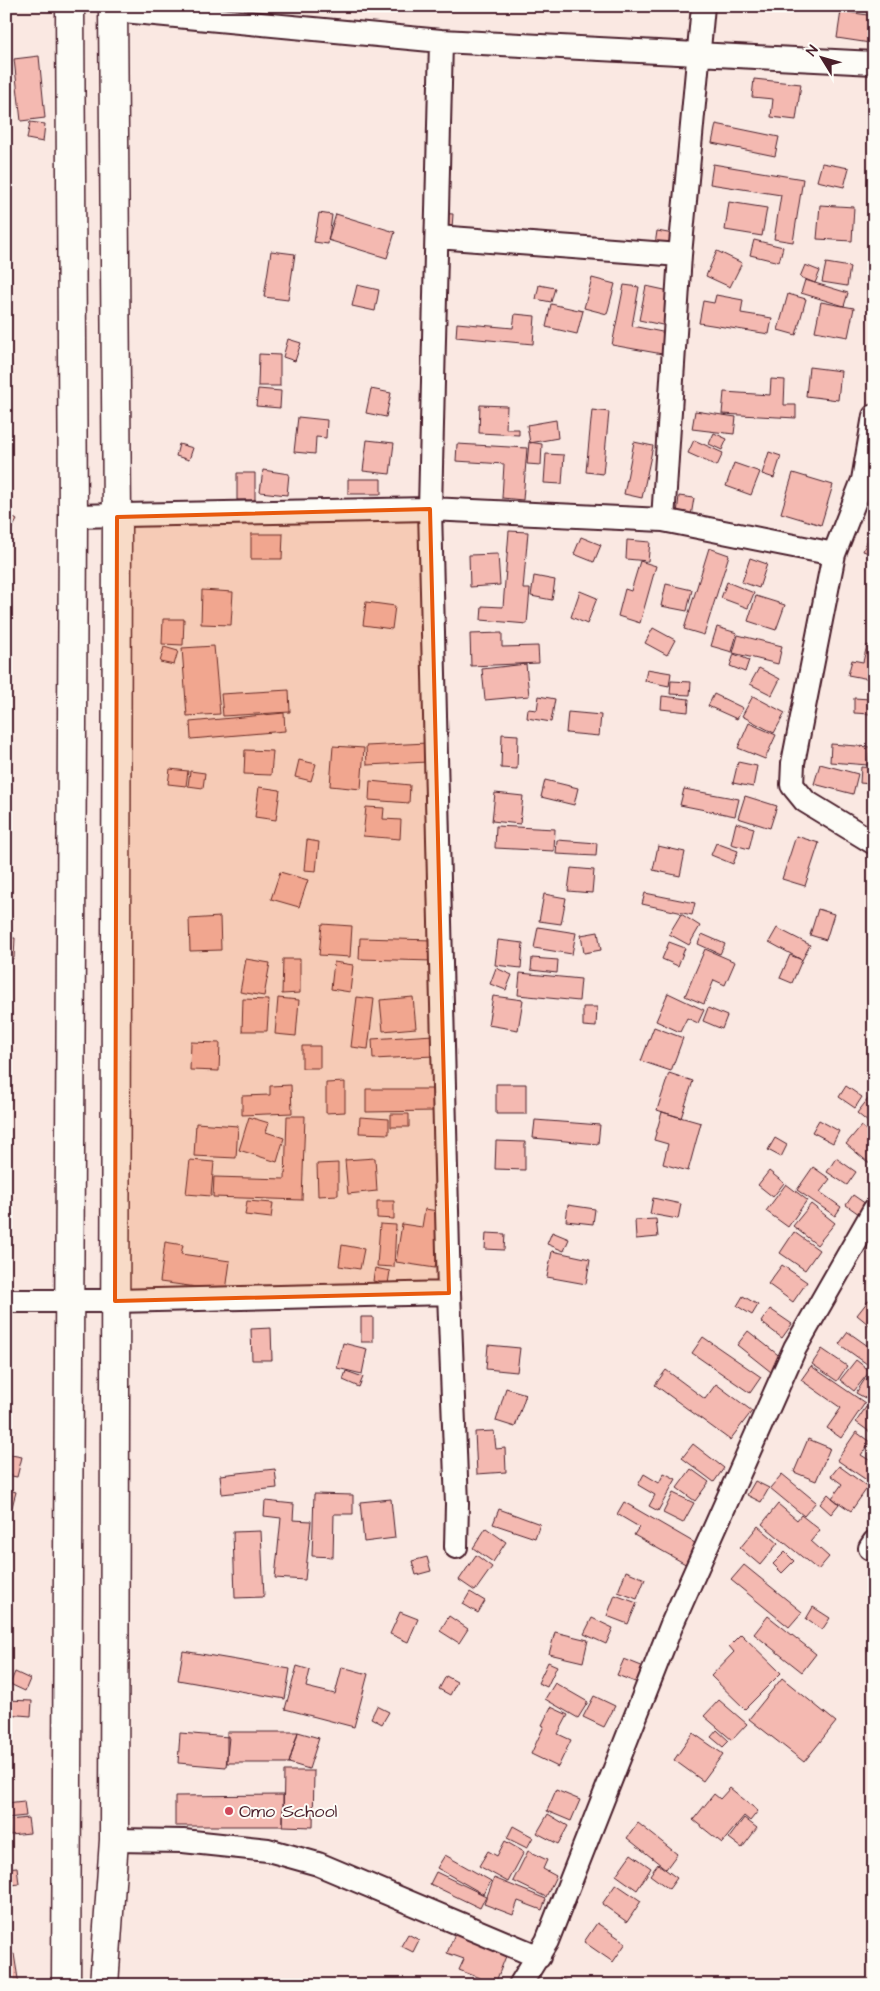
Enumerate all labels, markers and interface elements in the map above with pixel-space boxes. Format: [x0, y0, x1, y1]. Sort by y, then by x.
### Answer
north arrow [798, 32, 848, 82]
text: N [802, 41, 823, 60]
place label: Omo School [239, 1799, 338, 1824]
marker: Omo School [223, 1805, 235, 1817]

